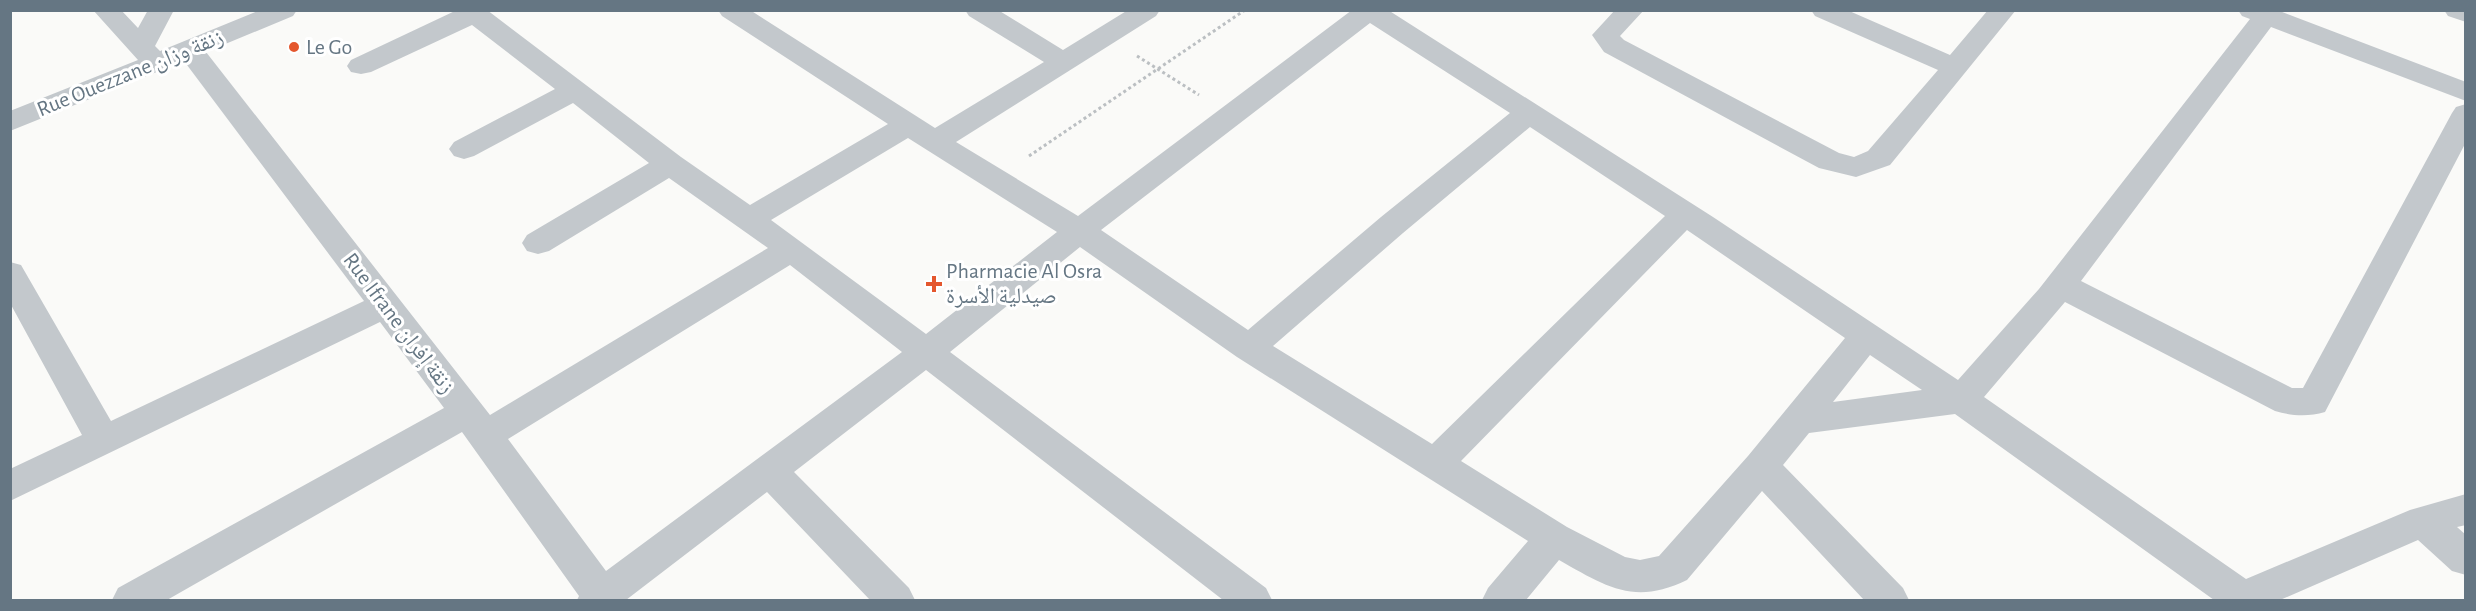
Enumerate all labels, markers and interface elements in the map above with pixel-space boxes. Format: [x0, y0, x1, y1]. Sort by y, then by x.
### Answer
street label: Rue Ouezzane زنقة وزان [34, 26, 227, 122]
place label: Le Go [306, 36, 352, 58]
marker: Le Go [287, 40, 301, 54]
street label: Rue Ifrane زنقة إفران [337, 249, 459, 399]
place label: Pharmacie Al Osra صيدلية الأسرة [946, 260, 1102, 308]
marker: Pharmacie Al Osra صيدلية الأسرة [927, 277, 941, 291]

